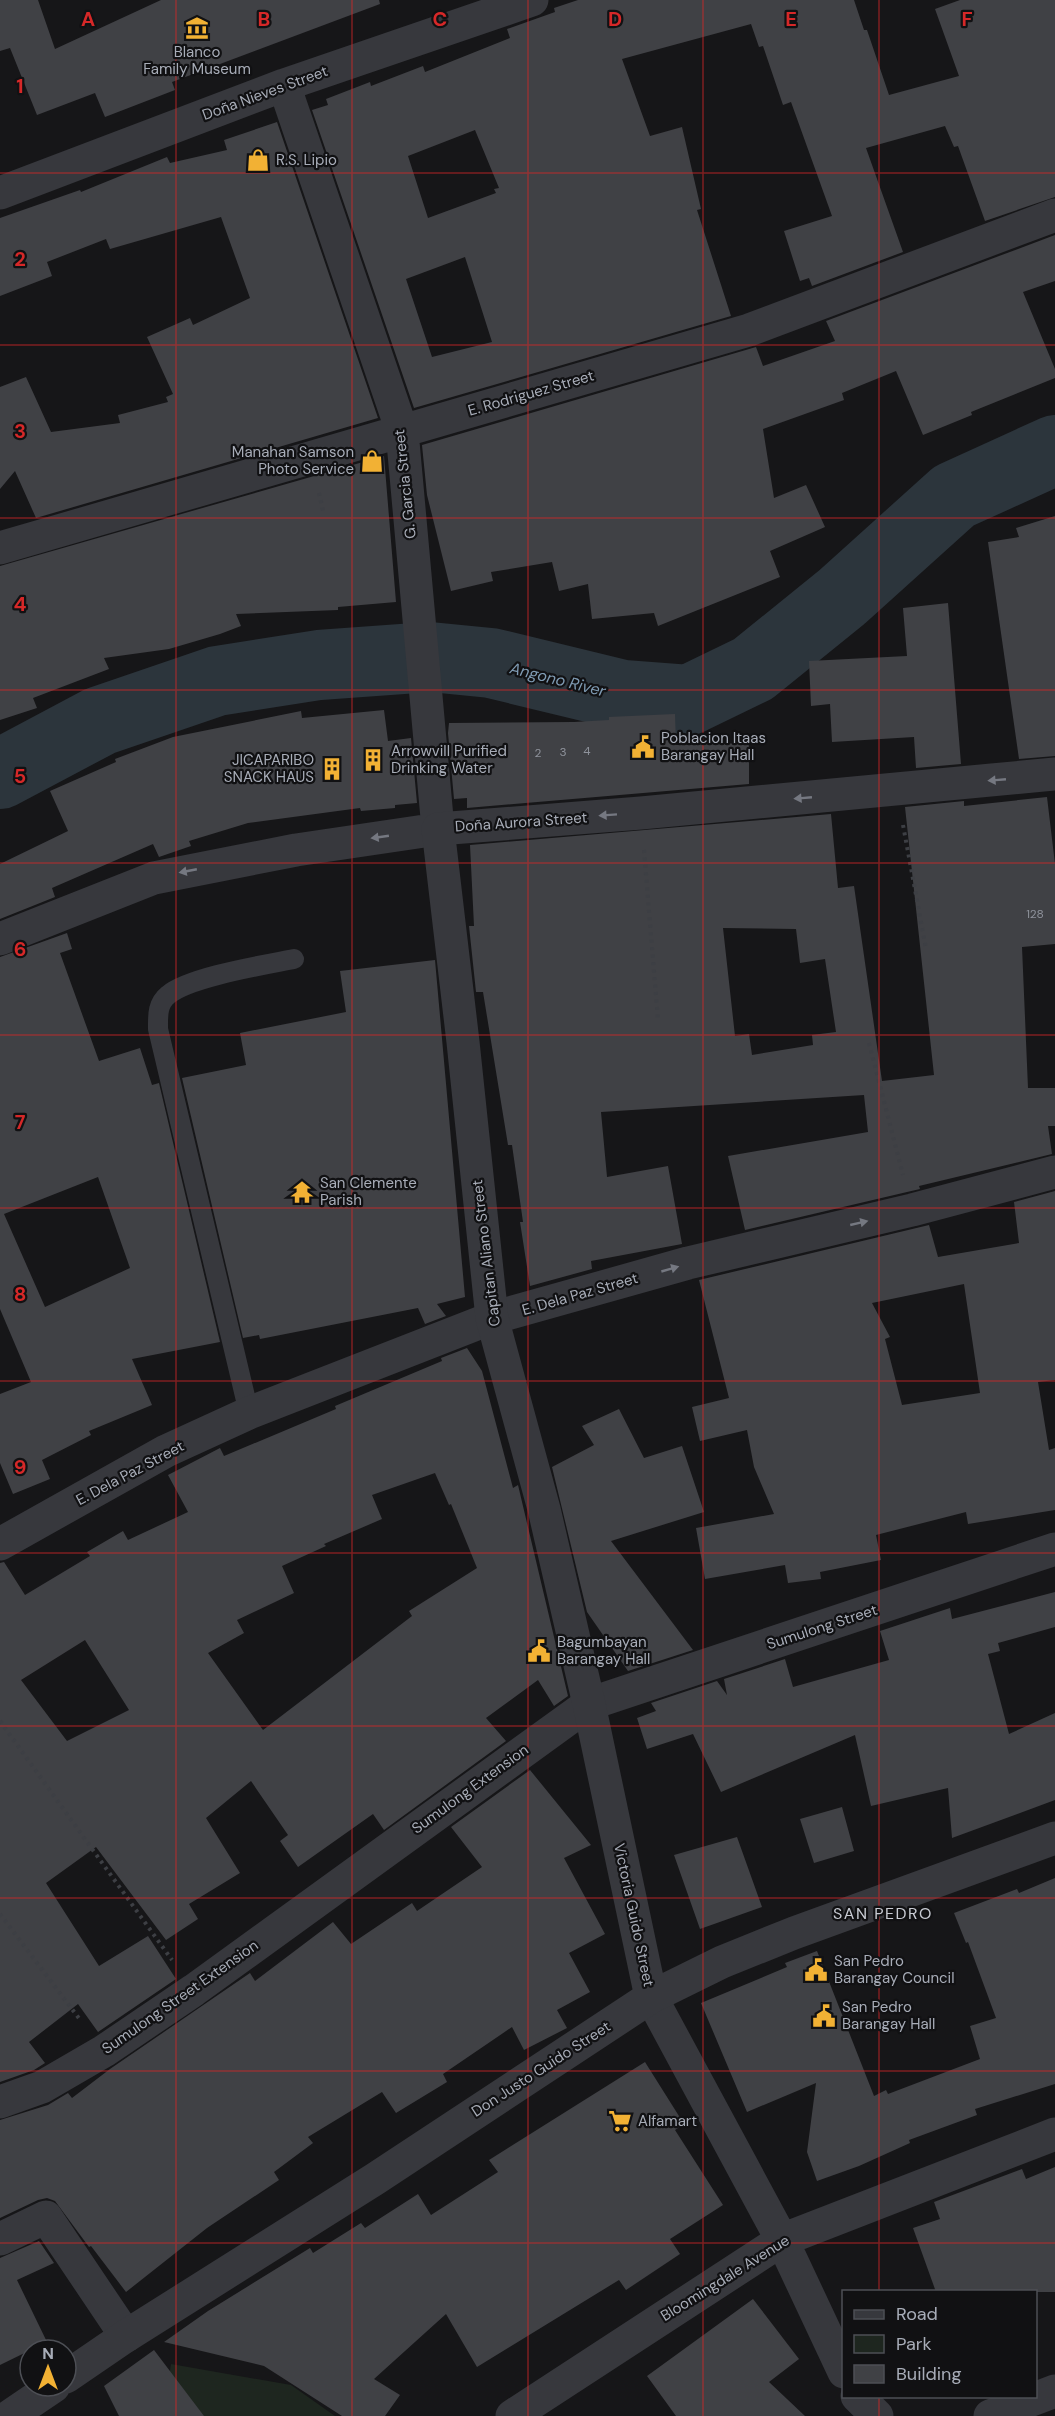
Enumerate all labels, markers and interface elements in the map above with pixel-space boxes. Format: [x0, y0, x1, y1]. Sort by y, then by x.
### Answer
text: A [81, 6, 95, 32]
text: B [258, 6, 270, 32]
text: C [433, 6, 447, 32]
text: D [608, 6, 622, 32]
text: E [785, 6, 797, 32]
text: F [961, 6, 973, 32]
museum icon: Blanco Family Museum [184, 15, 210, 41]
place label: Blanco Family Museum [143, 42, 251, 79]
street label: Doña Nieves Street [199, 61, 331, 125]
text: 1 [16, 73, 24, 99]
shop icon: R.S. Lipio [245, 147, 271, 173]
place label: R.S. Lipio [276, 150, 337, 170]
text: 2 [14, 246, 26, 272]
street label: E. Rodriguez Street [466, 365, 596, 421]
text: 3 [14, 418, 26, 444]
street label: G. Garcia Street [389, 428, 421, 540]
place label: Manahan Samson Photo Service [232, 442, 354, 479]
shop icon: Manahan Samson Photo Service [359, 448, 385, 474]
text: 4 [14, 591, 27, 617]
water label: Angono River [507, 657, 609, 702]
place label: Poblacion Itaas Barangay Hall [661, 728, 766, 765]
public building icon: Poblacion Itaas Barangay Hall [630, 734, 656, 760]
place label: Arrowvill Purified Drinking Water [391, 741, 507, 778]
house number: 4 [583, 743, 591, 759]
house number: 3 [559, 744, 567, 760]
house number: 2 [535, 745, 542, 761]
building icon: Arrowvill Purified Drinking Water [360, 747, 386, 773]
place label: JICAPARIBO SNACK HAUS [224, 750, 314, 787]
building icon: JICAPARIBO SNACK HAUS [319, 756, 345, 782]
text: 5 [14, 763, 26, 789]
one-way arrow [987, 775, 1006, 785]
one-way arrow [793, 793, 812, 803]
street label: Doña Aurora Street [454, 807, 588, 837]
one-way arrow [599, 811, 618, 820]
one-way arrow [370, 833, 389, 842]
one-way arrow [178, 867, 197, 876]
house number: 128 [1026, 906, 1044, 922]
text: 6 [14, 936, 26, 962]
text: 7 [15, 1109, 26, 1135]
place label: San Clemente Parish [320, 1173, 417, 1210]
street label: Capitan Aliano Street [467, 1178, 505, 1327]
temple icon: San Clemente Parish [289, 1179, 315, 1205]
one-way arrow [850, 1217, 868, 1227]
one-way arrow [661, 1263, 679, 1273]
street label: E. Dela Paz Street [520, 1268, 640, 1320]
text: 8 [14, 1281, 26, 1307]
street label: E. Dela Paz Street [72, 1436, 188, 1510]
text: 9 [14, 1454, 26, 1480]
street label: Sumulong Street [764, 1600, 880, 1654]
place label: Bagumbayan Barangay Hall [557, 1632, 650, 1669]
public building icon: Bagumbayan Barangay Hall [526, 1638, 552, 1664]
street label: Sumulong Extension [408, 1740, 532, 1838]
street label: Victoria Guido Street [609, 1841, 659, 1989]
district label: SAN PEDRO [833, 1903, 933, 1924]
street label: Sumulong Street Extension [98, 1935, 262, 2059]
place label: San Pedro Barangay Council [834, 1951, 955, 1988]
public building icon: San Pedro Barangay Council [803, 1957, 829, 1983]
place label: San Pedro Barangay Hall [842, 1997, 935, 2034]
public building icon: San Pedro Barangay Hall [811, 2003, 837, 2029]
street label: Don Justo Guido Street [468, 2016, 614, 2122]
supermarket icon: Alfamart [607, 2108, 633, 2134]
place label: Alfamart [638, 2111, 697, 2131]
street label: Bloomingdale Avenue [657, 2230, 793, 2326]
legend [842, 2290, 1037, 2398]
text: Road [896, 2302, 938, 2326]
text: Park [896, 2332, 932, 2356]
north arrow [18, 2338, 78, 2398]
text: N [42, 2343, 54, 2364]
text: Building [896, 2362, 961, 2386]

